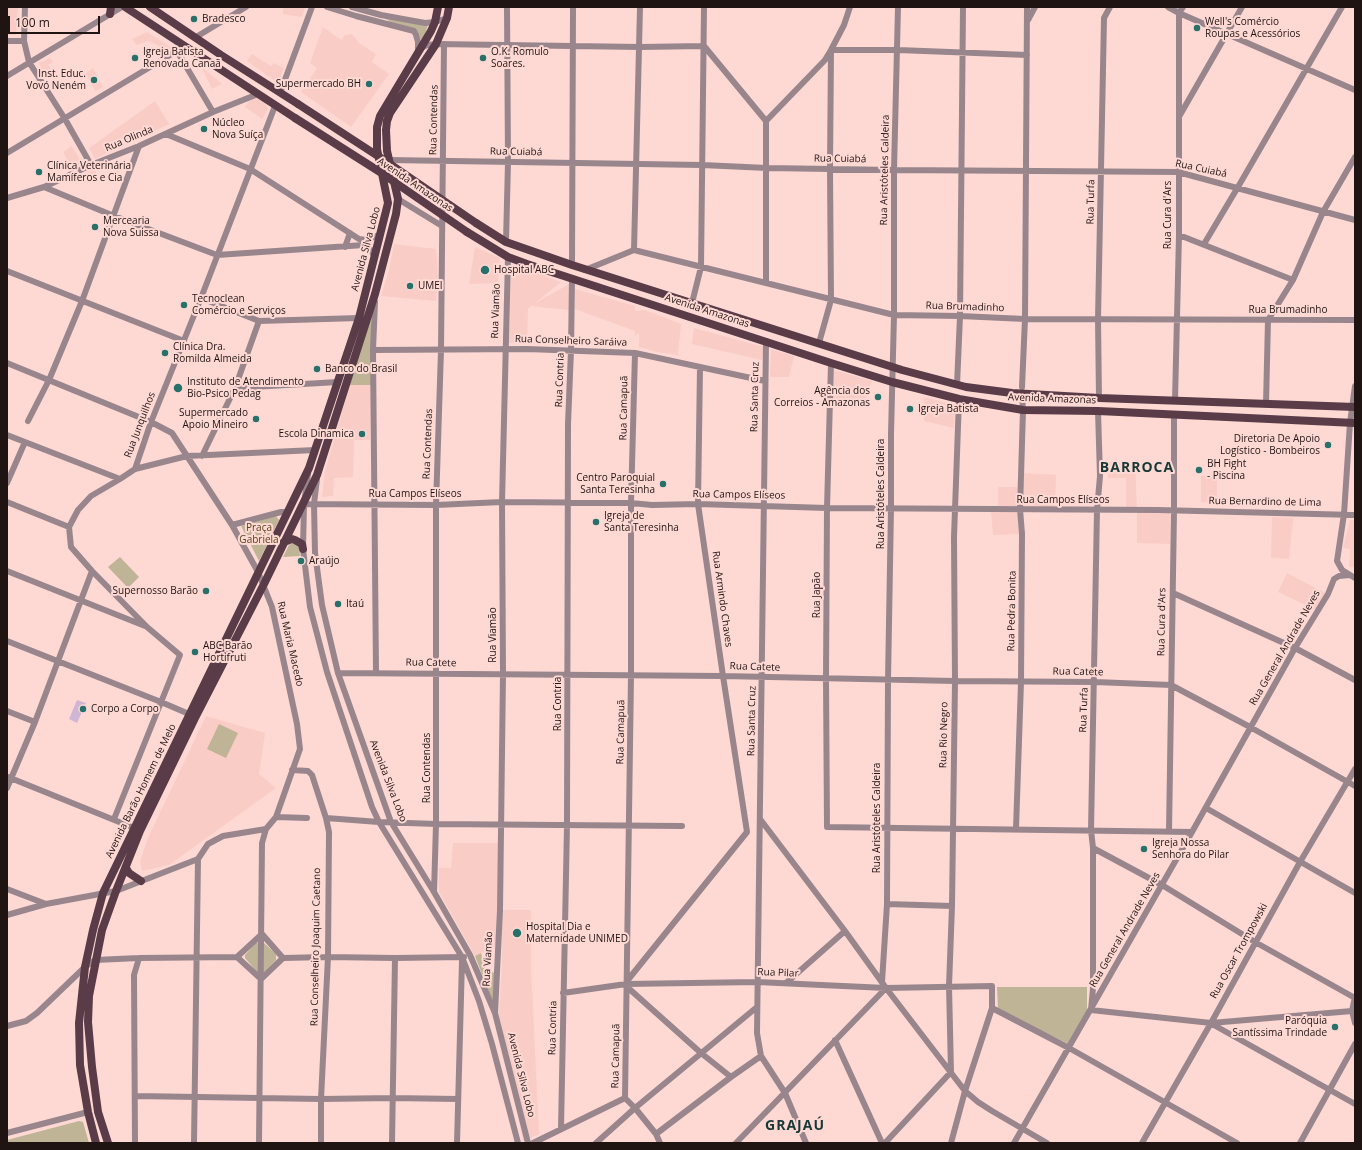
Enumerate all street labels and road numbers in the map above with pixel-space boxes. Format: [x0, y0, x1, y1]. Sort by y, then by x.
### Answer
street label: Rua Contendas [427, 85, 441, 155]
street label: Rua Aristóteles Caldeira [878, 115, 892, 225]
street label: Rua Olinda [103, 123, 155, 155]
street label: Rua Cuiabá [490, 146, 542, 158]
street label: Rua Cuiabá [814, 153, 866, 165]
street label: Avenida Amazonas [375, 155, 455, 215]
street label: Rua Cuiabá [1174, 158, 1228, 180]
street label: Rua Turfa [1085, 179, 1097, 225]
street label: Rua Cura d'Ars [1162, 181, 1174, 249]
street label: Avenida Silva Lobo [349, 205, 383, 293]
street label: Rua Viamão [489, 283, 503, 339]
street label: Avenida Amazonas [663, 292, 751, 330]
street label: Rua Brumadinho [925, 300, 1005, 314]
street label: Rua Brumadinho [1249, 304, 1327, 316]
street label: Rua Conselheiro Saráiva [515, 333, 627, 349]
street label: Rua Contria [553, 352, 567, 408]
street label: Rua Santa Cruz [748, 362, 762, 432]
street label: Rua Camapuã [617, 375, 631, 441]
street label: Rua Junquilhos [122, 390, 158, 460]
street label: Avenida Amazonas [1008, 391, 1096, 407]
street label: Rua Contendas [421, 408, 435, 480]
street label: Rua Aristóteles Caldeira [875, 439, 887, 549]
street label: Rua Campos Elíseos [369, 488, 461, 500]
street label: Rua Campos Elíseos [692, 488, 786, 502]
street label: Rua Campos Elíseos [1017, 494, 1109, 506]
street label: Rua Bernardino de Lima [1209, 495, 1321, 509]
street label: Rua Armindo Chaves [709, 550, 735, 648]
street label: Rua Pedra Bonita [1005, 571, 1019, 651]
street label: Rua Japão [811, 572, 823, 618]
street label: Rua Cura d'Ars [1155, 588, 1169, 656]
street label: Rua General Andrade Neves [1247, 588, 1323, 708]
street label: Rua Maria Macedo [274, 600, 306, 688]
street label: Rua Viamão [487, 607, 499, 663]
street label: Rua Catete [406, 657, 456, 669]
street label: Rua Catete [729, 660, 781, 674]
street label: Rua Catete [1053, 666, 1103, 678]
street label: Rua Contria [552, 677, 564, 731]
street label: Rua Santa Cruz [745, 686, 759, 756]
street label: Rua Turfa [1077, 687, 1091, 733]
street label: Rua Camapuã [614, 699, 628, 765]
street label: Rua Rio Negro [937, 702, 951, 768]
street label: Avenida Barão Homem de Melo [103, 722, 179, 860]
street label: Rua Contendas [421, 733, 433, 803]
street label: Avenida Silva Lobo [367, 738, 409, 824]
street label: Rua Aristóteles Caldeira [871, 763, 883, 873]
street label: Rua Conselheiro Joaquim Caetano [309, 868, 323, 1026]
street label: Rua General Andrade Neves [1087, 870, 1163, 990]
street label: Rua Oscar Trompowski [1208, 901, 1270, 1001]
street label: Rua Viamão [481, 931, 495, 987]
street label: Rua Pilar [757, 966, 799, 980]
street label: Rua Contria [547, 1001, 559, 1055]
street label: Rua Camapuã [609, 1023, 623, 1089]
street label: Avenida Silva Lobo [505, 1031, 537, 1119]

